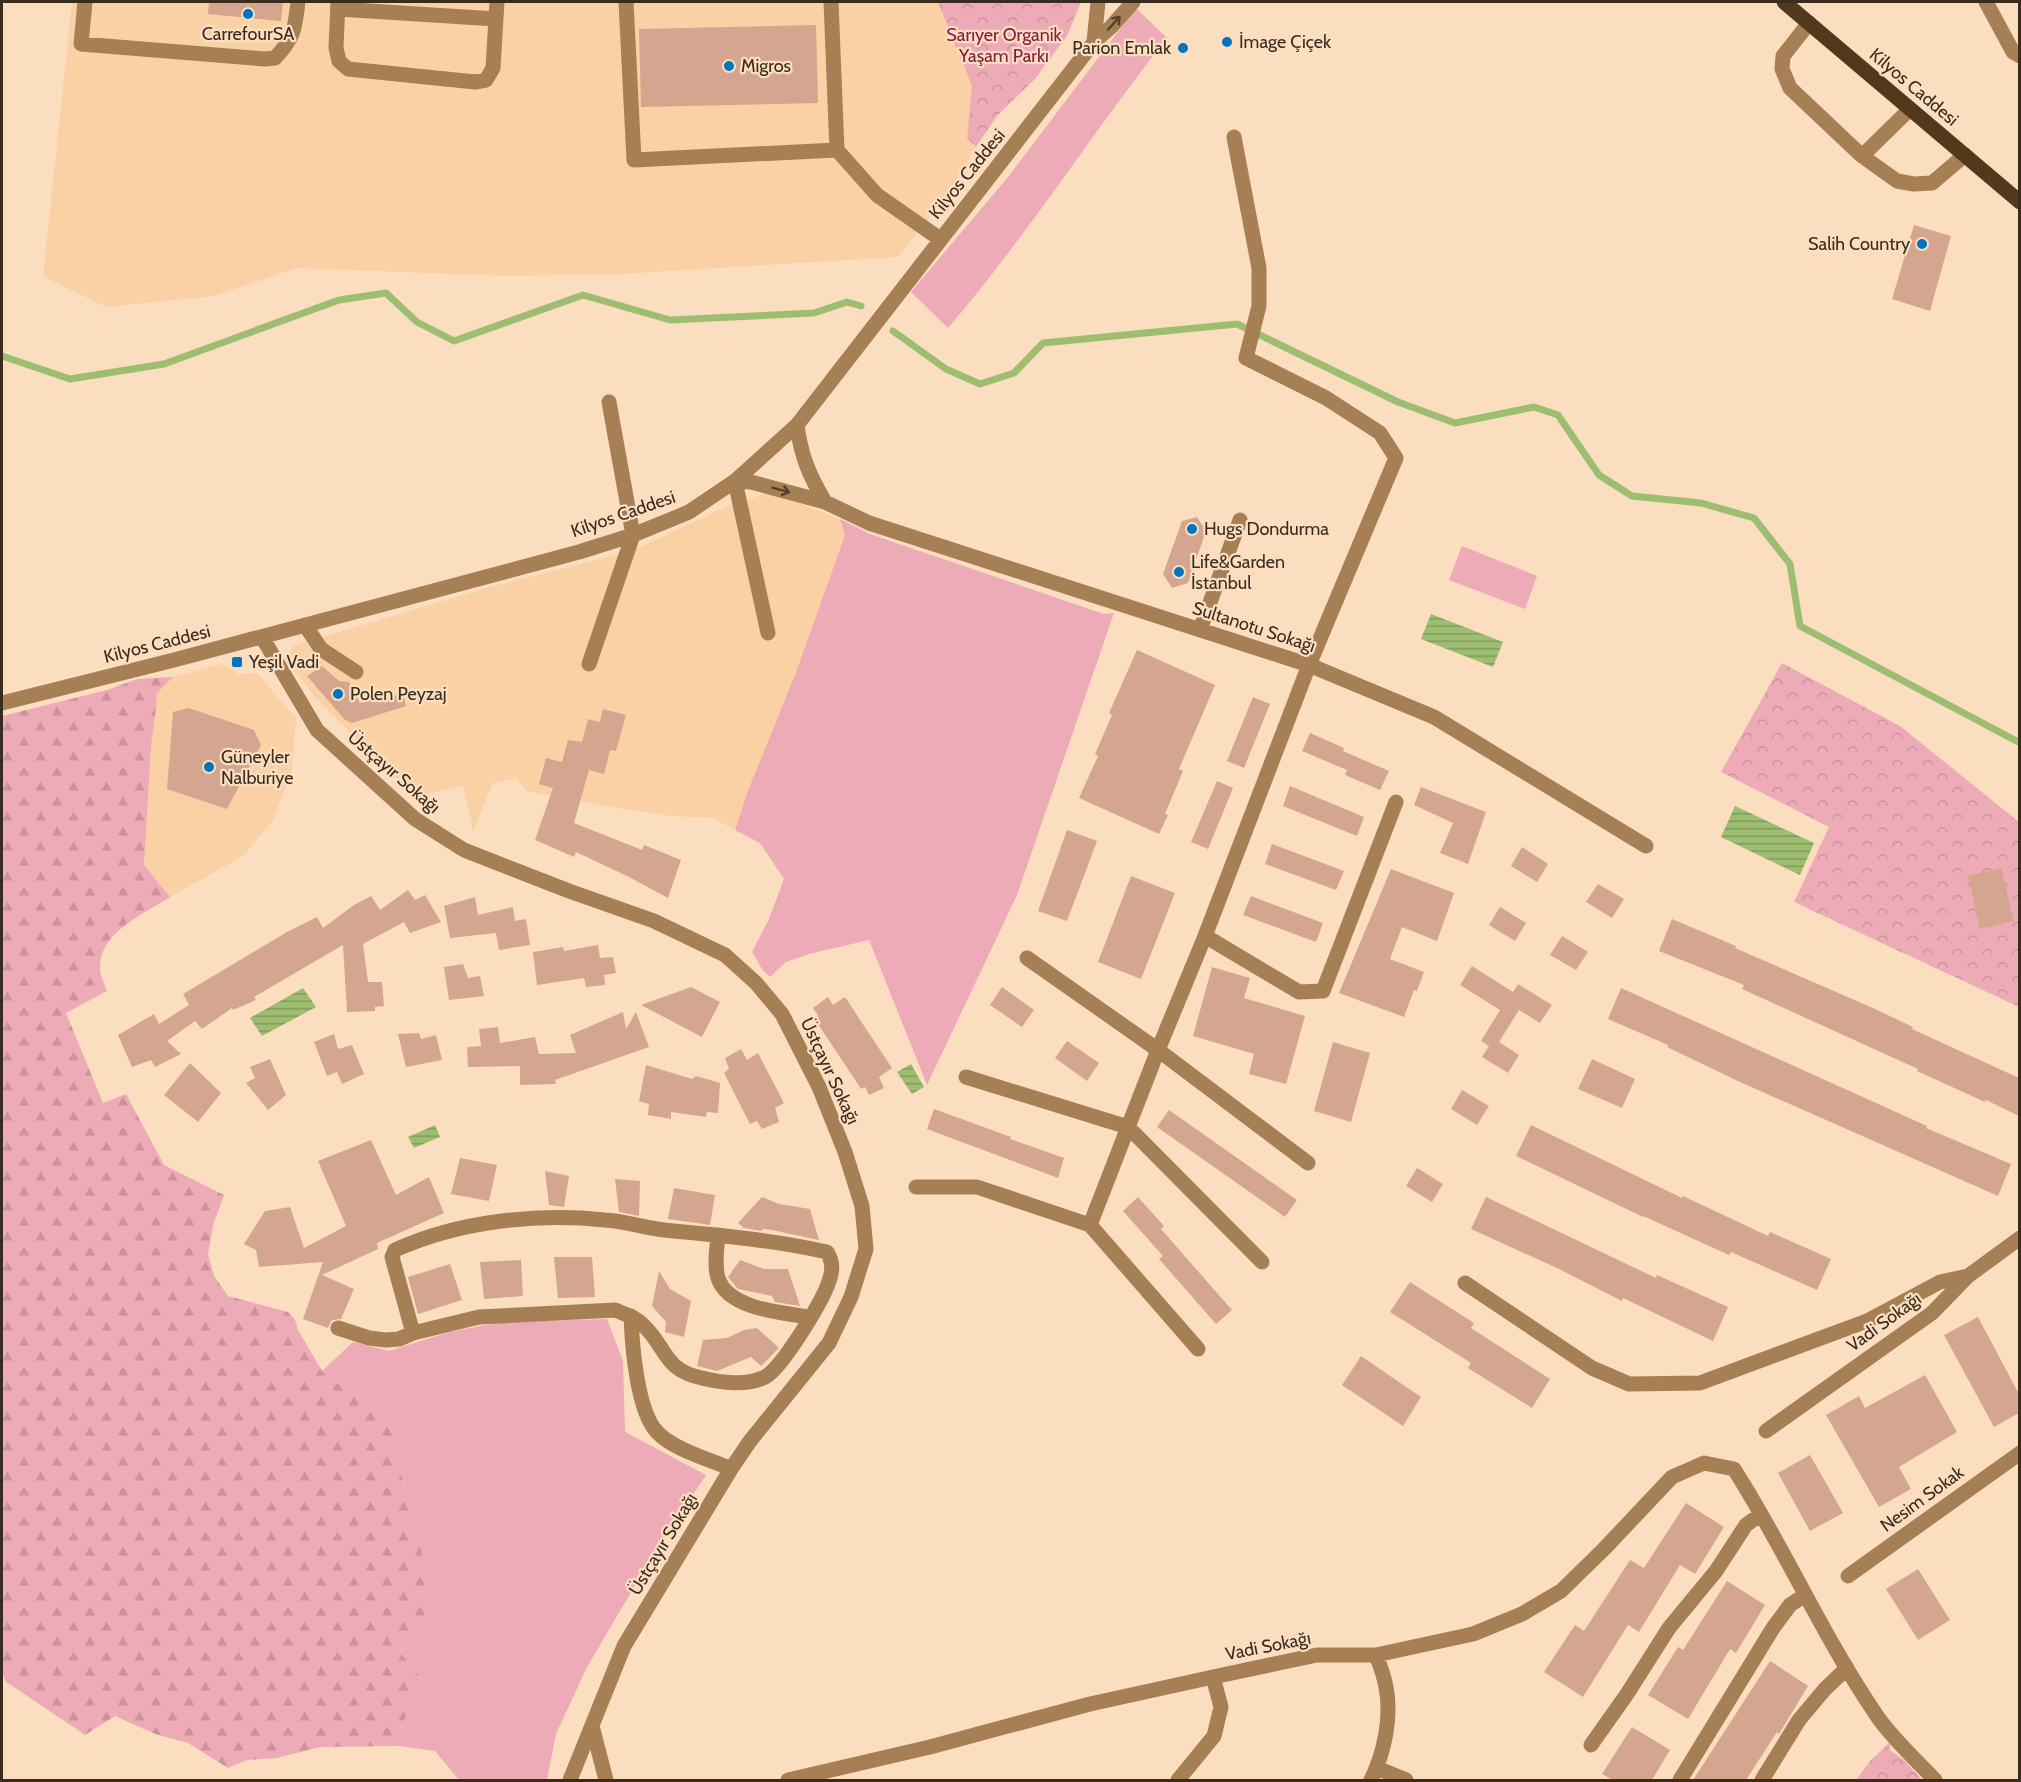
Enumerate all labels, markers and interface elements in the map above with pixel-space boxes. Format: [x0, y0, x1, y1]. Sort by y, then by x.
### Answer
marker: CarrefourSA [241, 7, 255, 21]
one-way arrow [1107, 15, 1121, 30]
place label: CarrefourSA [202, 23, 294, 45]
park label: Sarıyer Organik Yaşam Parkı [946, 24, 1063, 67]
place label: İmage Çiçek [1239, 31, 1332, 53]
marker: İmage Çiçek [1220, 35, 1234, 49]
place label: Parion Emlak [1072, 37, 1172, 59]
marker: Parion Emlak [1176, 41, 1190, 55]
street label: Kilyos Caddesi [1865, 44, 1963, 130]
place label: Migros [741, 55, 791, 77]
marker: Migros [722, 59, 736, 73]
street label: Kilyos Caddesi [924, 125, 1010, 223]
place label: Salih Country [1808, 233, 1910, 255]
marker: Salih Country [1915, 237, 1929, 251]
one-way arrow [771, 484, 790, 496]
street label: Kilyos Caddesi [568, 486, 678, 542]
place label: Hugs Dondurma [1204, 518, 1329, 540]
marker: Hugs Dondurma [1185, 522, 1199, 536]
place label: Life&Garden İstanbul [1191, 551, 1285, 594]
marker: Life&Garden İstanbul [1172, 565, 1186, 579]
street label: Sultanotu Sokağı [1190, 597, 1318, 657]
street label: Kilyos Caddesi [101, 620, 213, 668]
place label: Yeşil Vadi [248, 651, 319, 673]
marker: Yeşil Vadi [230, 655, 244, 669]
place label: Polen Peyzaj [350, 683, 447, 705]
marker: Polen Peyzaj [331, 687, 345, 701]
street label: Üstçayır Sokağı [343, 726, 445, 818]
place label: Güneyler Nalburiye [221, 746, 293, 789]
marker: Güneyler Nalburiye [202, 760, 216, 774]
street label: Üstçayır Sokağı [796, 1014, 864, 1128]
street label: Vadi Sokağı [1843, 1288, 1925, 1356]
street label: Nesim Sokak [1876, 1461, 1969, 1537]
street label: Üstçayır Sokağı [624, 1489, 702, 1599]
street label: Vadi Sokağı [1223, 1627, 1313, 1665]

